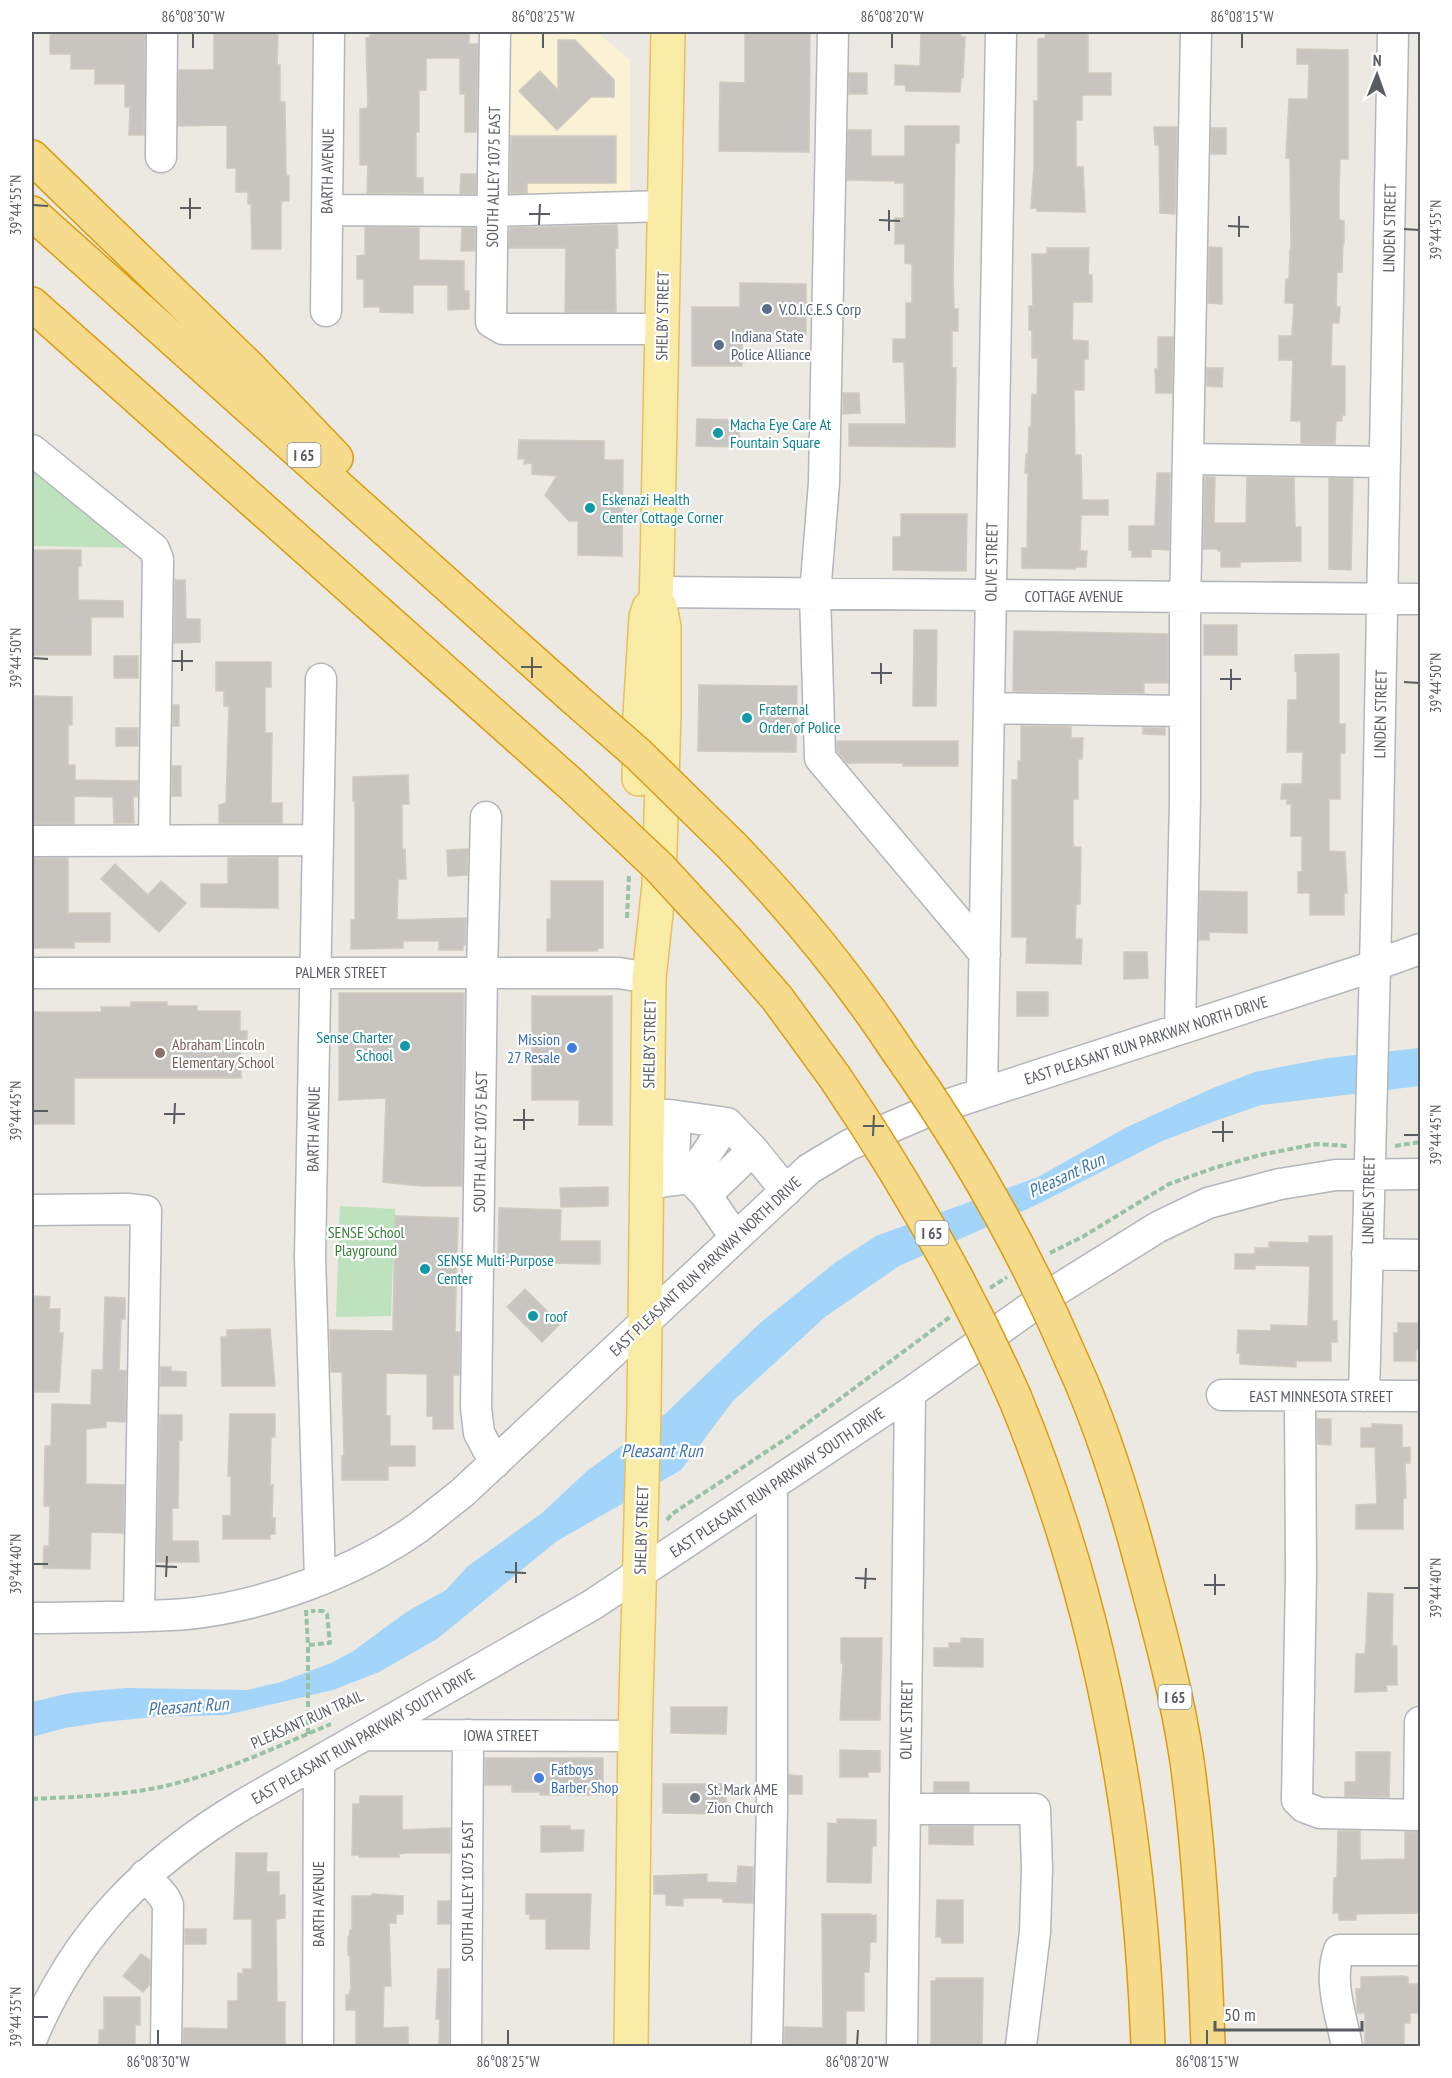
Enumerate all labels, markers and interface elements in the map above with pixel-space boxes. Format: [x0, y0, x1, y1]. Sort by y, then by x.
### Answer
text: 86°08'30"W [161, 7, 225, 26]
text: 86°08'25"W [511, 7, 575, 26]
text: 86°08'20"W [860, 7, 924, 26]
text: 86°08'15"W [1210, 7, 1274, 26]
north arrow [1347, 45, 1407, 105]
text: N [1373, 50, 1382, 70]
street label: SOUTH ALLEY 1075 EAST [482, 106, 504, 248]
street label: BARTH AVENUE [316, 128, 338, 214]
text: 39°44'55"N [6, 175, 25, 235]
street label: LINDEN STREET [1378, 183, 1400, 273]
text: 39°44'55"N [1426, 200, 1445, 260]
street label: SHELBY STREET [651, 271, 673, 361]
place label: V.O.I.C.E.S Corp [778, 299, 861, 319]
marker: V.O.I.C.E.S Corp [760, 302, 774, 316]
place label: Indiana State Police Alliance [731, 326, 811, 364]
marker: Indiana State Police Alliance [712, 338, 726, 352]
place label: Macha Eye Care At Fountain Square [730, 414, 832, 452]
marker: Macha Eye Care At Fountain Square [711, 426, 725, 440]
road number: I 65 [288, 443, 320, 467]
place label: Eskenazi Health Center Cottage Corner [602, 489, 724, 527]
marker: Eskenazi Health Center Cottage Corner [583, 501, 597, 515]
street label: OLIVE STREET [980, 522, 1002, 602]
street label: COTTAGE AVENUE [1025, 586, 1124, 606]
text: 39°44'50"N [6, 628, 25, 688]
text: 39°44'50"N [1426, 653, 1445, 713]
street label: LINDEN STREET [1369, 669, 1391, 759]
place label: Fraternal Order of Police [759, 699, 841, 737]
marker: Fraternal Order of Police [740, 711, 754, 725]
street label: PALMER STREET [295, 962, 387, 982]
street label: EAST PLEASANT RUN PARKWAY NORTH DRIVE [1022, 991, 1270, 1089]
street label: SHELBY STREET [638, 999, 660, 1089]
place label: Sense Charter School [316, 1027, 394, 1065]
place label: Mission 27 Resale [507, 1029, 560, 1067]
place label: Abraham Lincoln Elementary School [172, 1034, 275, 1072]
marker: Sense Charter School [398, 1039, 412, 1053]
marker: Mission 27 Resale [565, 1041, 579, 1055]
marker: Abraham Lincoln Elementary School [153, 1046, 167, 1060]
street label: SOUTH ALLEY 1075 EAST [469, 1071, 491, 1213]
text: 39°44'45"N [6, 1081, 25, 1141]
street label: BARTH AVENUE [302, 1086, 324, 1172]
text: 39°44'45"N [1426, 1105, 1445, 1165]
water label: Pleasant Run [1024, 1147, 1109, 1203]
street label: LINDEN STREET [1357, 1155, 1379, 1245]
street label: EAST PLEASANT RUN PARKWAY NORTH DRIVE [605, 1172, 805, 1360]
road number: I 65 [916, 1221, 948, 1245]
park label: SENSE School Playground [328, 1222, 405, 1260]
place label: SENSE Multi-Purpose Center [437, 1250, 554, 1288]
marker: SENSE Multi-Purpose Center [418, 1262, 432, 1276]
place label: roof [545, 1306, 568, 1326]
marker: roof [526, 1309, 540, 1323]
street label: EAST MINNESOTA STREET [1249, 1386, 1393, 1406]
street label: EAST PLEASANT RUN PARKWAY SOUTH DRIVE [666, 1402, 888, 1561]
water label: Pleasant Run [621, 1439, 704, 1462]
street label: SHELBY STREET [629, 1485, 653, 1575]
text: 39°44'40"N [6, 1534, 25, 1594]
text: 39°44'40"N [1426, 1558, 1445, 1618]
street label: EAST PLEASANT RUN PARKWAY SOUTH DRIVE [248, 1664, 478, 1808]
street label: OLIVE STREET [895, 1680, 917, 1760]
street label: PLEASANT RUN TRAIL [247, 1685, 367, 1753]
road number: I 65 [1158, 1685, 1192, 1709]
water label: Pleasant Run [147, 1692, 230, 1720]
street label: IOWA STREET [463, 1725, 539, 1745]
place label: Fatboys Barber Shop [551, 1759, 618, 1797]
marker: Fatboys Barber Shop [532, 1771, 546, 1785]
place label: St. Mark AME Zion Church [707, 1779, 778, 1817]
marker: St. Mark AME Zion Church [688, 1791, 702, 1805]
street label: SOUTH ALLEY 1075 EAST [457, 1820, 477, 1962]
street label: BARTH AVENUE [308, 1861, 328, 1947]
text: 39°44'35"N [6, 1987, 25, 2047]
scale bar [1215, 1994, 1362, 2032]
text: 50 m [1224, 2003, 1256, 2026]
text: 86°08'30"W [126, 2052, 190, 2071]
text: 86°08'25"W [476, 2052, 540, 2071]
text: 86°08'20"W [825, 2052, 889, 2071]
text: 86°08'15"W [1175, 2052, 1239, 2071]

